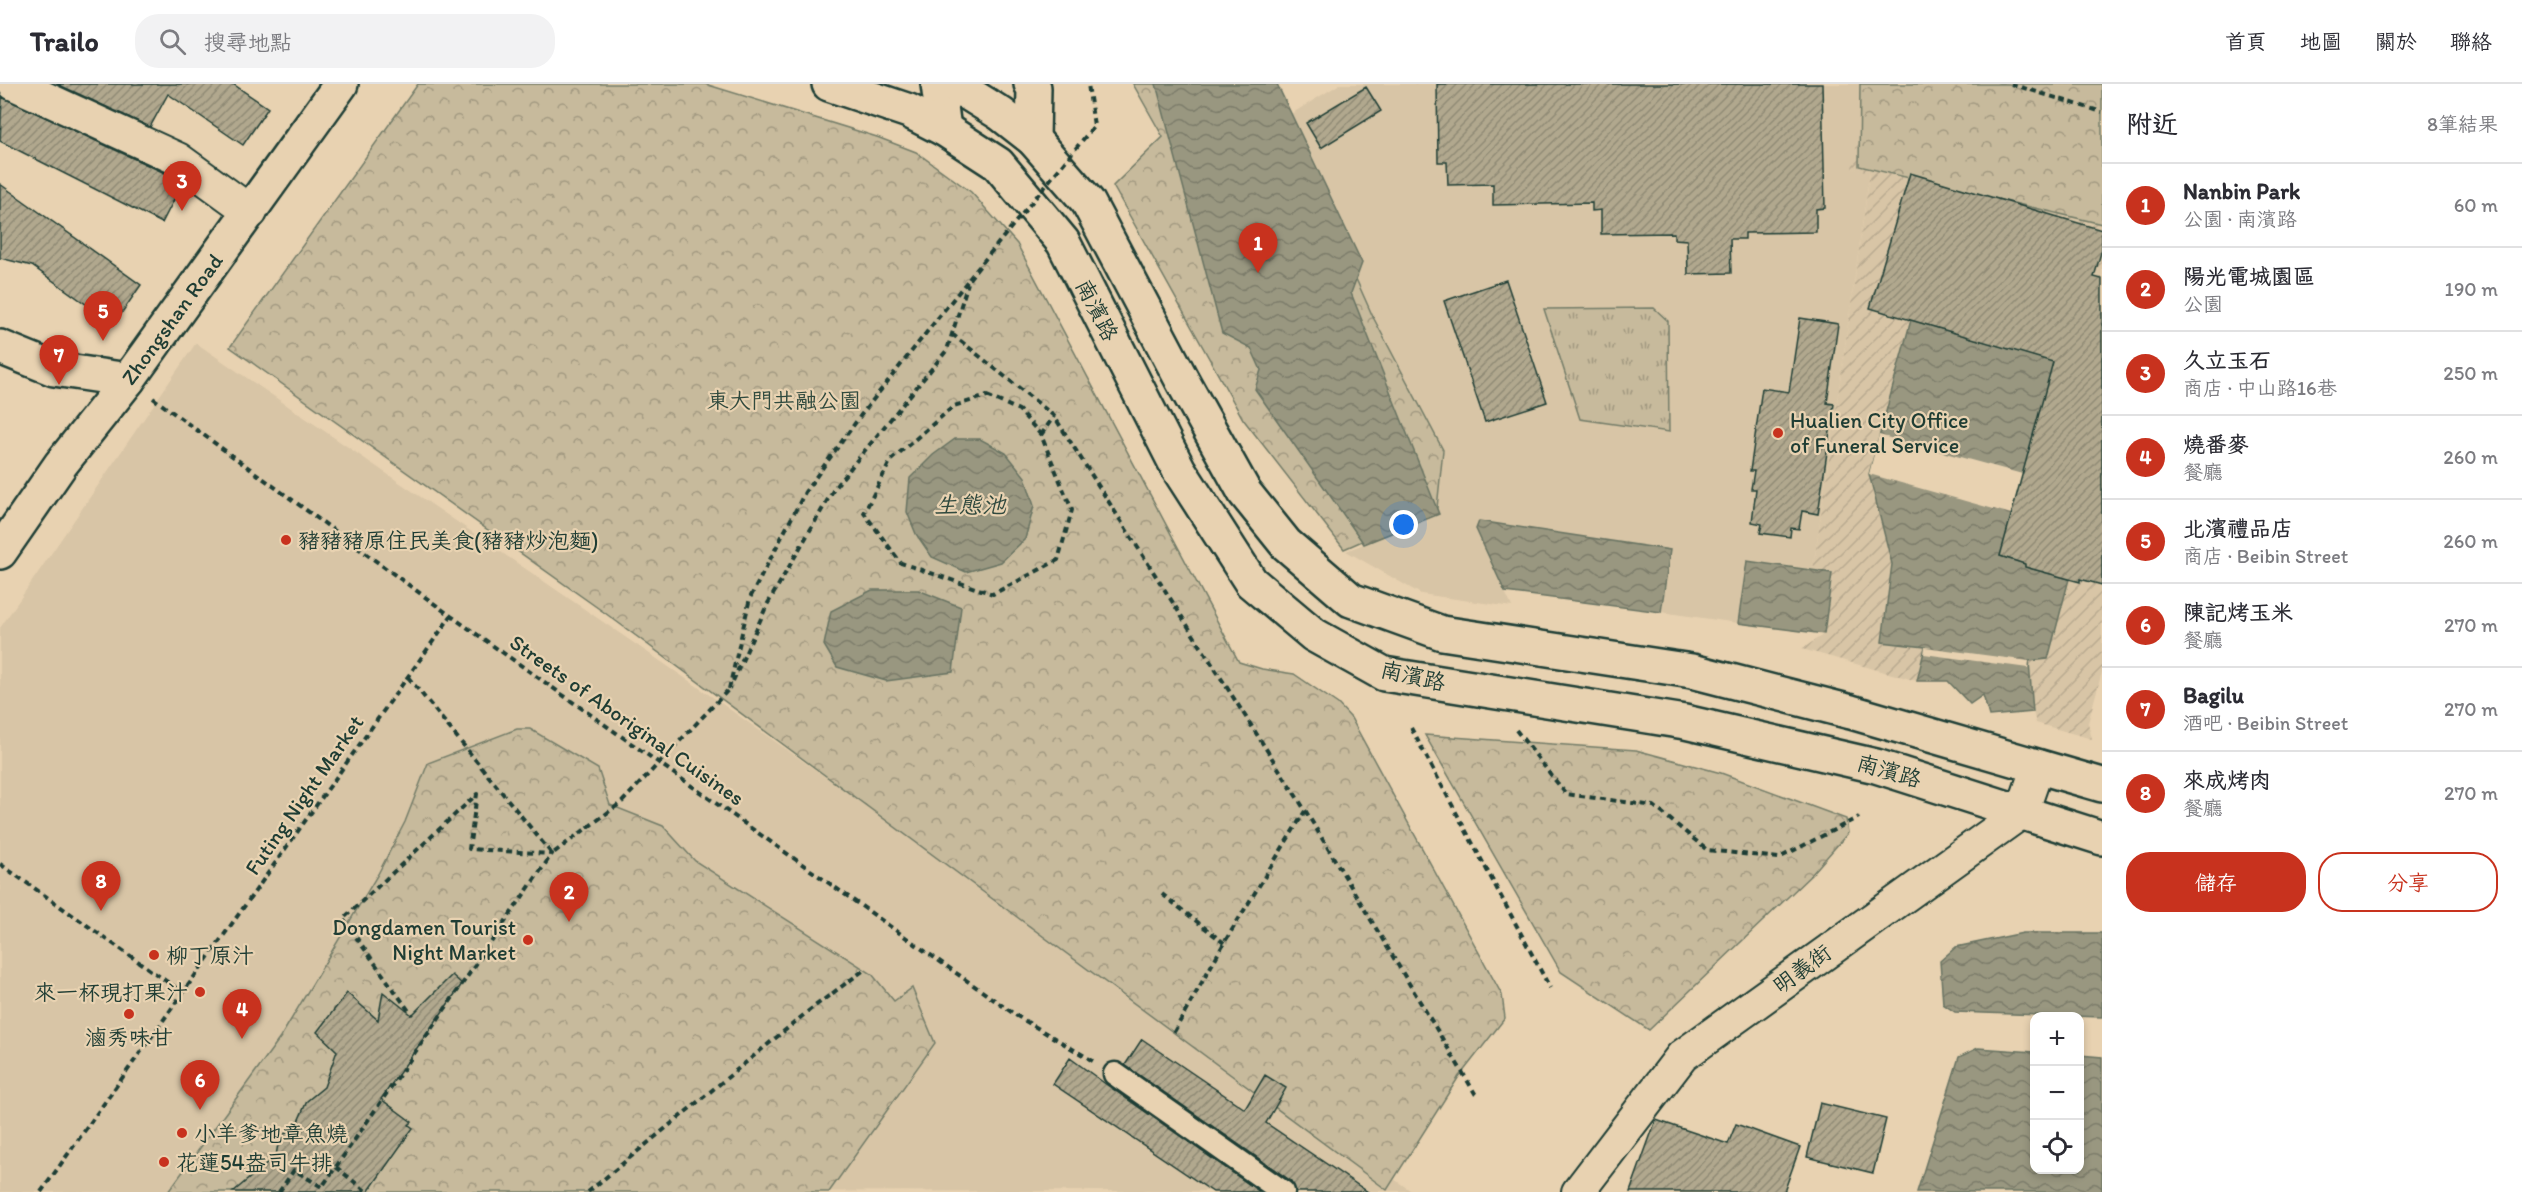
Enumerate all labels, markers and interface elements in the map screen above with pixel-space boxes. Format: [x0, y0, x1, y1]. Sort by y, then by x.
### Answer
search box [135, 14, 555, 68]
text: Trailo [30, 24, 99, 58]
icon: search [156, 25, 189, 58]
text: 搜尋地點 [204, 29, 292, 56]
text: 首頁 [2225, 29, 2267, 54]
text: 地圖 [2300, 29, 2342, 54]
text: 關於 [2375, 29, 2417, 54]
text: 聯絡 [2450, 29, 2492, 54]
text: 附近 [2126, 108, 2178, 140]
text: 8筆結果 [2427, 112, 2498, 136]
pin: 3 [162, 162, 201, 211]
text: Nanbin Park [2183, 178, 2300, 205]
text: 1 [2141, 193, 2150, 217]
text: 60 m [2454, 193, 2498, 217]
text: 公園 · 南濱路 [2183, 207, 2297, 231]
pin: 1 [1238, 224, 1278, 273]
street label: Zhongshan Road [115, 248, 229, 390]
text: 陽光電城園區 [2183, 263, 2315, 290]
street label: 南濱路 [1070, 274, 1124, 346]
text: 2 [2140, 277, 2151, 301]
text: 190 m [2445, 277, 2498, 301]
pin: 5 [84, 292, 122, 341]
text: 公園 [2183, 292, 2223, 316]
pin: 7 [40, 336, 78, 385]
text: 久立玉石 [2183, 347, 2271, 374]
text: 3 [2140, 361, 2151, 385]
text: 250 m [2443, 361, 2498, 385]
text: 商店 · 中山路16巷 [2183, 376, 2337, 400]
park label: 東大門共融公園 [707, 387, 861, 414]
place label: Hualien City Office of Funeral Service [1790, 407, 1969, 459]
marker: Hualien City Office of Funeral Service [1771, 426, 1785, 440]
text: 燒番麥 [2183, 431, 2249, 458]
text: 4 [2139, 445, 2152, 469]
text: 260 m [2443, 445, 2498, 469]
text: 餐廳 [2183, 460, 2223, 484]
water label: 生態池 [934, 490, 1007, 519]
your location [1389, 510, 1418, 539]
text: 北濱禮品店 [2183, 515, 2293, 542]
place label: 豬豬豬原住民美食(豬豬炒泡麵) [298, 527, 598, 554]
text: 5 [2140, 529, 2151, 553]
text: 260 m [2443, 529, 2498, 553]
marker: 豬豬豬原住民美食(豬豬炒泡麵) [279, 533, 293, 547]
text: 商店 · Beibin Street [2183, 544, 2348, 568]
text: 陳記烤玉米 [2183, 599, 2293, 626]
text: 6 [2140, 613, 2151, 637]
text: 270 m [2444, 613, 2498, 637]
text: 餐廳 [2183, 628, 2223, 652]
street label: Streets of Aboriginal Cuisines [504, 629, 750, 811]
street label: 南濱路 [1378, 655, 1448, 697]
text: Bagilu [2183, 682, 2244, 709]
text: 7 [2141, 697, 2150, 721]
text: 270 m [2444, 697, 2498, 721]
street label: Futing Night Market [239, 710, 369, 880]
text: 酒吧 · Beibin Street [2183, 711, 2348, 735]
street label: 南濱路 [1854, 749, 1924, 793]
text: 來成烤肉 [2183, 767, 2271, 794]
text: 8 [2140, 781, 2151, 805]
text: 270 m [2444, 781, 2498, 805]
text: 餐廳 [2183, 796, 2223, 820]
button: 儲存 [2126, 852, 2306, 912]
button: 分享 [2318, 852, 2498, 912]
pin: 8 [82, 862, 120, 911]
pin: 2 [550, 872, 588, 922]
place label: Dongdamen Tourist Night Market [332, 914, 516, 966]
marker: Dongdamen Tourist Night Market [521, 933, 535, 947]
street label: 明義街 [1767, 939, 1837, 999]
place label: 柳丁原汁 [166, 942, 254, 969]
marker: 柳丁原汁 [147, 948, 161, 962]
place label: 來一杯現打果汁 [34, 979, 188, 1006]
marker: 來一杯現打果汁 [193, 985, 207, 999]
pin: 4 [222, 990, 262, 1039]
marker: 滷秀味甘 [122, 1007, 136, 1021]
map controls [2030, 1012, 2084, 1174]
button: + [2030, 1012, 2084, 1066]
place label: 滷秀味甘 [85, 1024, 173, 1051]
pin: 6 [180, 1060, 220, 1110]
button: − [2030, 1066, 2084, 1120]
place label: 小羊爹地章魚燒 [194, 1120, 348, 1147]
button: locate [2030, 1120, 2084, 1174]
marker: 小羊爹地章魚燒 [175, 1126, 189, 1140]
place label: 花蓮54盎司牛排 [176, 1149, 333, 1176]
marker: 花蓮54盎司牛排 [157, 1155, 171, 1169]

